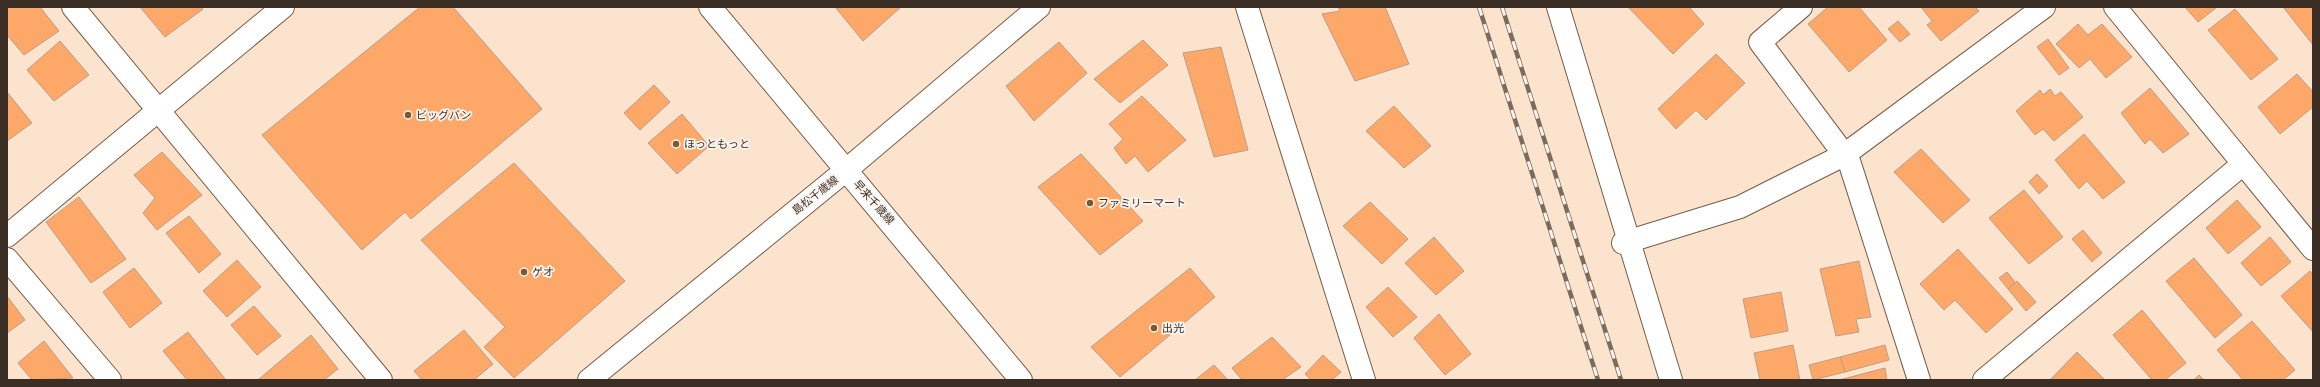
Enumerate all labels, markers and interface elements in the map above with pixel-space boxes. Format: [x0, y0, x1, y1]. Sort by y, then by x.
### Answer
place label: ビッグバン [416, 108, 472, 122]
marker: ビッグバン [403, 110, 413, 120]
place label: ほっともっと [684, 137, 750, 151]
marker: ほっともっと [671, 139, 681, 149]
street label: 島松千歳線 [789, 173, 841, 217]
street label: 早来千歳線 [850, 177, 898, 227]
place label: ファミリーマート [1098, 196, 1186, 210]
marker: ファミリーマート [1085, 198, 1095, 208]
place label: ゲオ [532, 265, 554, 279]
marker: ゲオ [519, 267, 529, 277]
place label: 出光 [1162, 321, 1184, 335]
marker: 出光 [1149, 323, 1159, 333]

